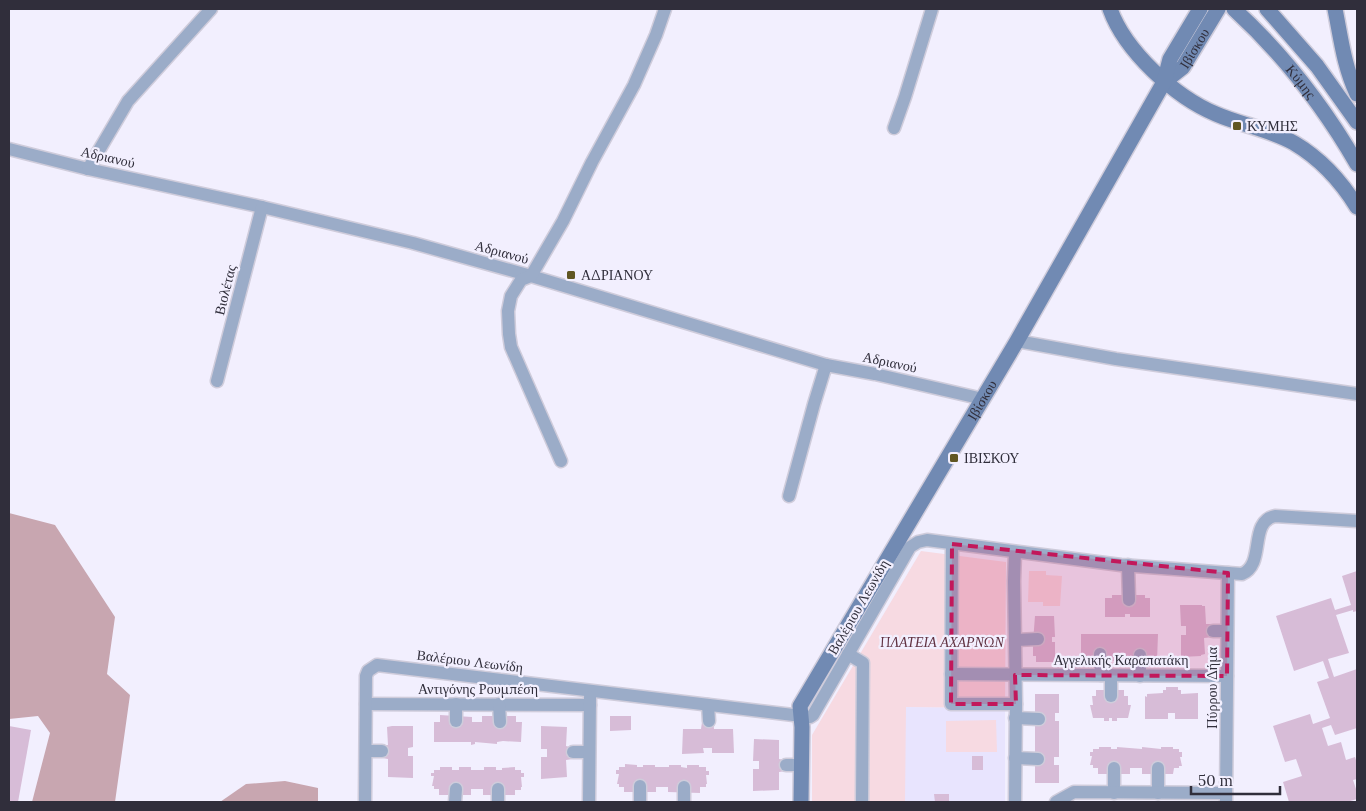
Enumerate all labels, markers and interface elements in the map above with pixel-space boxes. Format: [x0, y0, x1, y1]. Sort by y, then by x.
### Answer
street label: Ιβίσκου [1175, 25, 1213, 72]
street label: Κύμης [1282, 61, 1320, 103]
place label: ΚΥΜΗΣ [1247, 117, 1298, 135]
marker: ΚΥΜΗΣ [1231, 120, 1243, 132]
street label: Αδριανού [79, 142, 137, 172]
street label: Αδριανού [473, 236, 531, 268]
street label: Βιολέτας [210, 263, 240, 317]
place label: ΑΔΡΙΑΝΟΥ [581, 266, 653, 284]
marker: ΑΔΡΙΑΝΟΥ [565, 269, 577, 281]
street label: Αδριανού [861, 347, 919, 377]
street label: Ιβίσκου [963, 377, 1001, 424]
place label: ΙΒΙΣΚΟΥ [964, 449, 1019, 467]
marker: ΙΒΙΣΚΟΥ [948, 452, 960, 464]
street label: Βαλέριου Λεωνίδη [823, 556, 893, 658]
park label: ΠΛΑΤΕΙΑ ΑΧΑΡΝΩΝ [880, 633, 1005, 651]
street label: Βαλέριου Λεωνίδη [416, 646, 524, 676]
street label: Πύρρου Δήμα [1203, 646, 1221, 729]
street label: Αγγελικής Καραπατάκη [1053, 651, 1189, 669]
street label: Αντιγόνης Ρουμπέση [418, 680, 538, 698]
scale bar [1191, 764, 1280, 796]
text: 50 m [1198, 771, 1233, 790]

